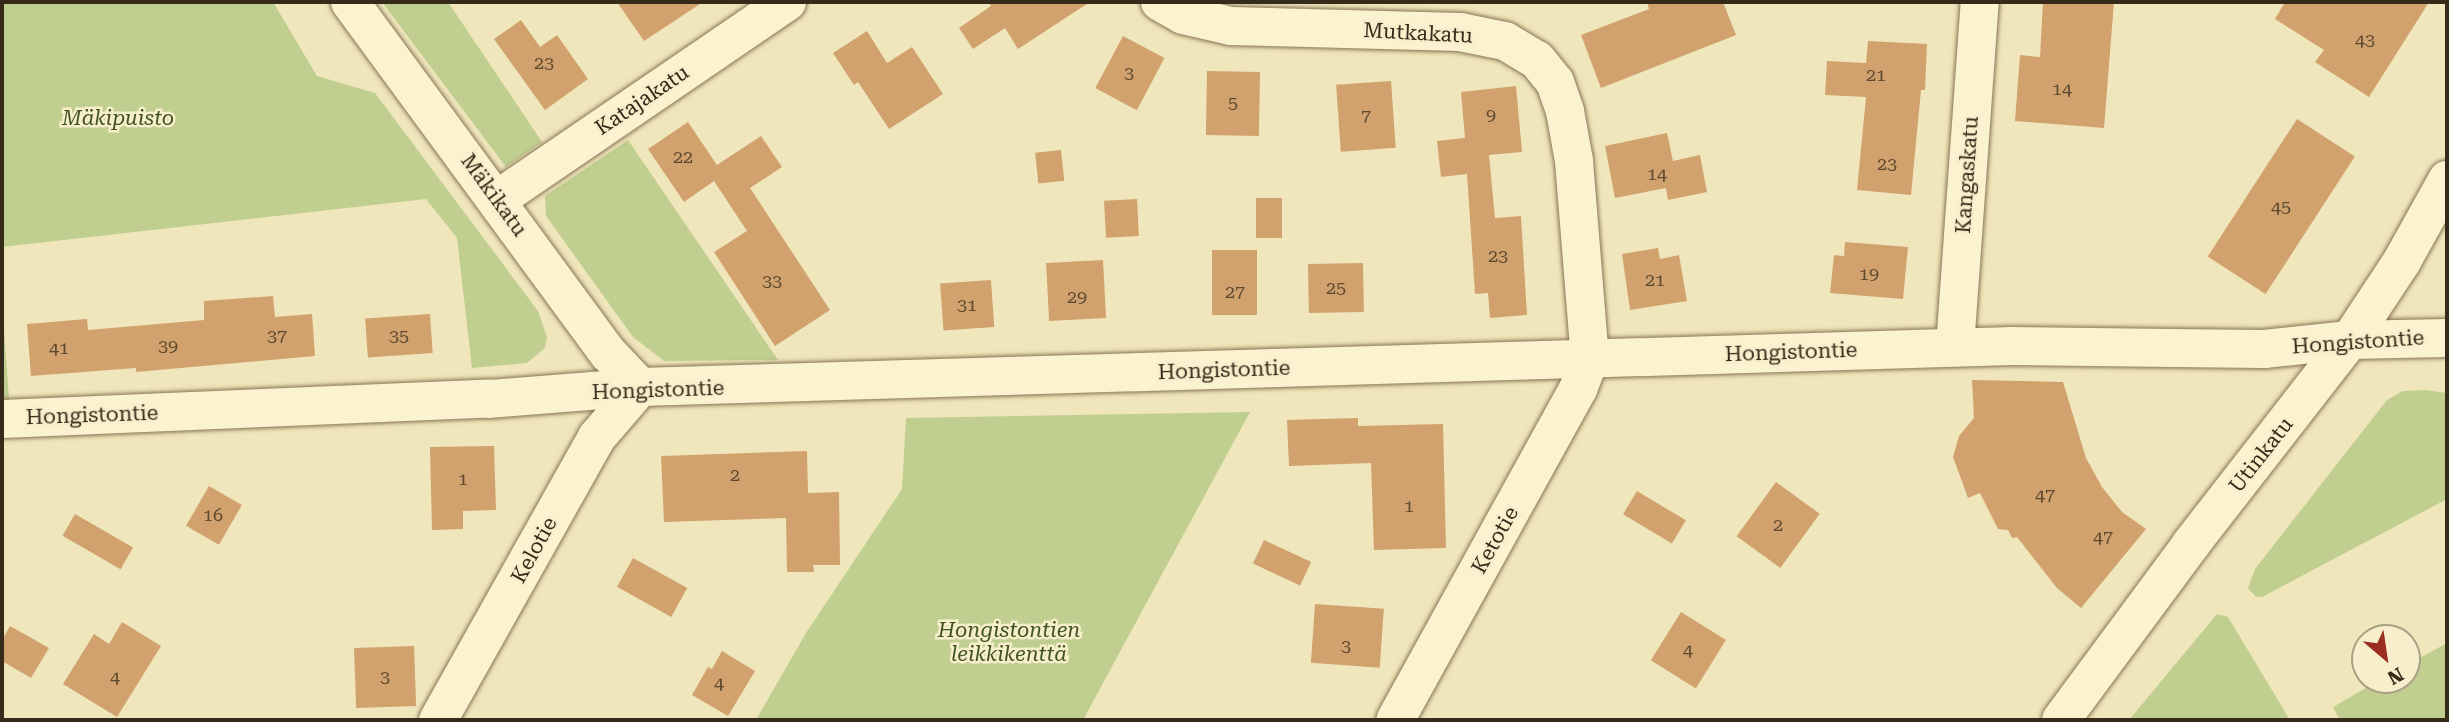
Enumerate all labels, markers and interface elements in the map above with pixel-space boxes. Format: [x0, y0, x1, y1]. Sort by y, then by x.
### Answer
street label: Mutkakatu [1363, 18, 1473, 48]
house number: 43 [2355, 29, 2375, 51]
house number: 23 [534, 52, 554, 74]
street label: Katajakatu [590, 60, 694, 140]
house number: 3 [1124, 62, 1134, 84]
house number: 21 [1866, 64, 1886, 86]
house number: 14 [2052, 78, 2072, 100]
house number: 5 [1228, 92, 1238, 114]
house number: 9 [1486, 104, 1496, 126]
park label: Mäkipuisto [62, 105, 174, 131]
house number: 7 [1361, 105, 1371, 127]
street label: Kangaskatu [1950, 115, 1984, 235]
house number: 22 [673, 146, 693, 168]
street label: Mäkikatu [456, 149, 532, 241]
house number: 23 [1877, 153, 1897, 175]
house number: 14 [1647, 163, 1667, 185]
house number: 45 [2271, 196, 2291, 218]
house number: 23 [1488, 245, 1508, 267]
house number: 19 [1859, 263, 1879, 285]
house number: 21 [1645, 269, 1665, 291]
house number: 33 [762, 270, 782, 292]
house number: 25 [1326, 277, 1346, 299]
house number: 27 [1225, 281, 1245, 303]
house number: 29 [1067, 286, 1087, 308]
house number: 31 [957, 294, 977, 316]
house number: 37 [267, 325, 287, 347]
house number: 35 [389, 325, 409, 347]
street label: Hongistontie [2291, 325, 2425, 359]
house number: 39 [158, 335, 178, 357]
house number: 41 [49, 337, 69, 359]
street label: Hongistontie [1724, 337, 1858, 367]
street label: Hongistontie [1157, 355, 1291, 385]
street label: Hongistontie [591, 375, 725, 405]
street label: Hongistontie [25, 400, 159, 430]
street label: Utinkatu [2224, 412, 2298, 498]
house number: 2 [730, 464, 740, 486]
house number: 1 [458, 468, 468, 490]
house number: 47 [2035, 484, 2055, 506]
house number: 1 [1404, 495, 1414, 517]
street label: Ketotie [1466, 502, 1524, 578]
house number: 16 [203, 504, 223, 526]
street label: Kelotie [506, 513, 562, 587]
house number: 2 [1773, 514, 1783, 536]
house number: 47 [2093, 526, 2113, 548]
park label: Hongistontien leikkikenttä [938, 617, 1080, 667]
north arrow [2351, 624, 2421, 694]
house number: 3 [1341, 635, 1351, 657]
house number: 4 [1683, 639, 1693, 661]
text: N [2383, 662, 2407, 690]
house number: 4 [110, 666, 120, 688]
house number: 3 [380, 666, 390, 688]
house number: 4 [714, 672, 724, 694]

